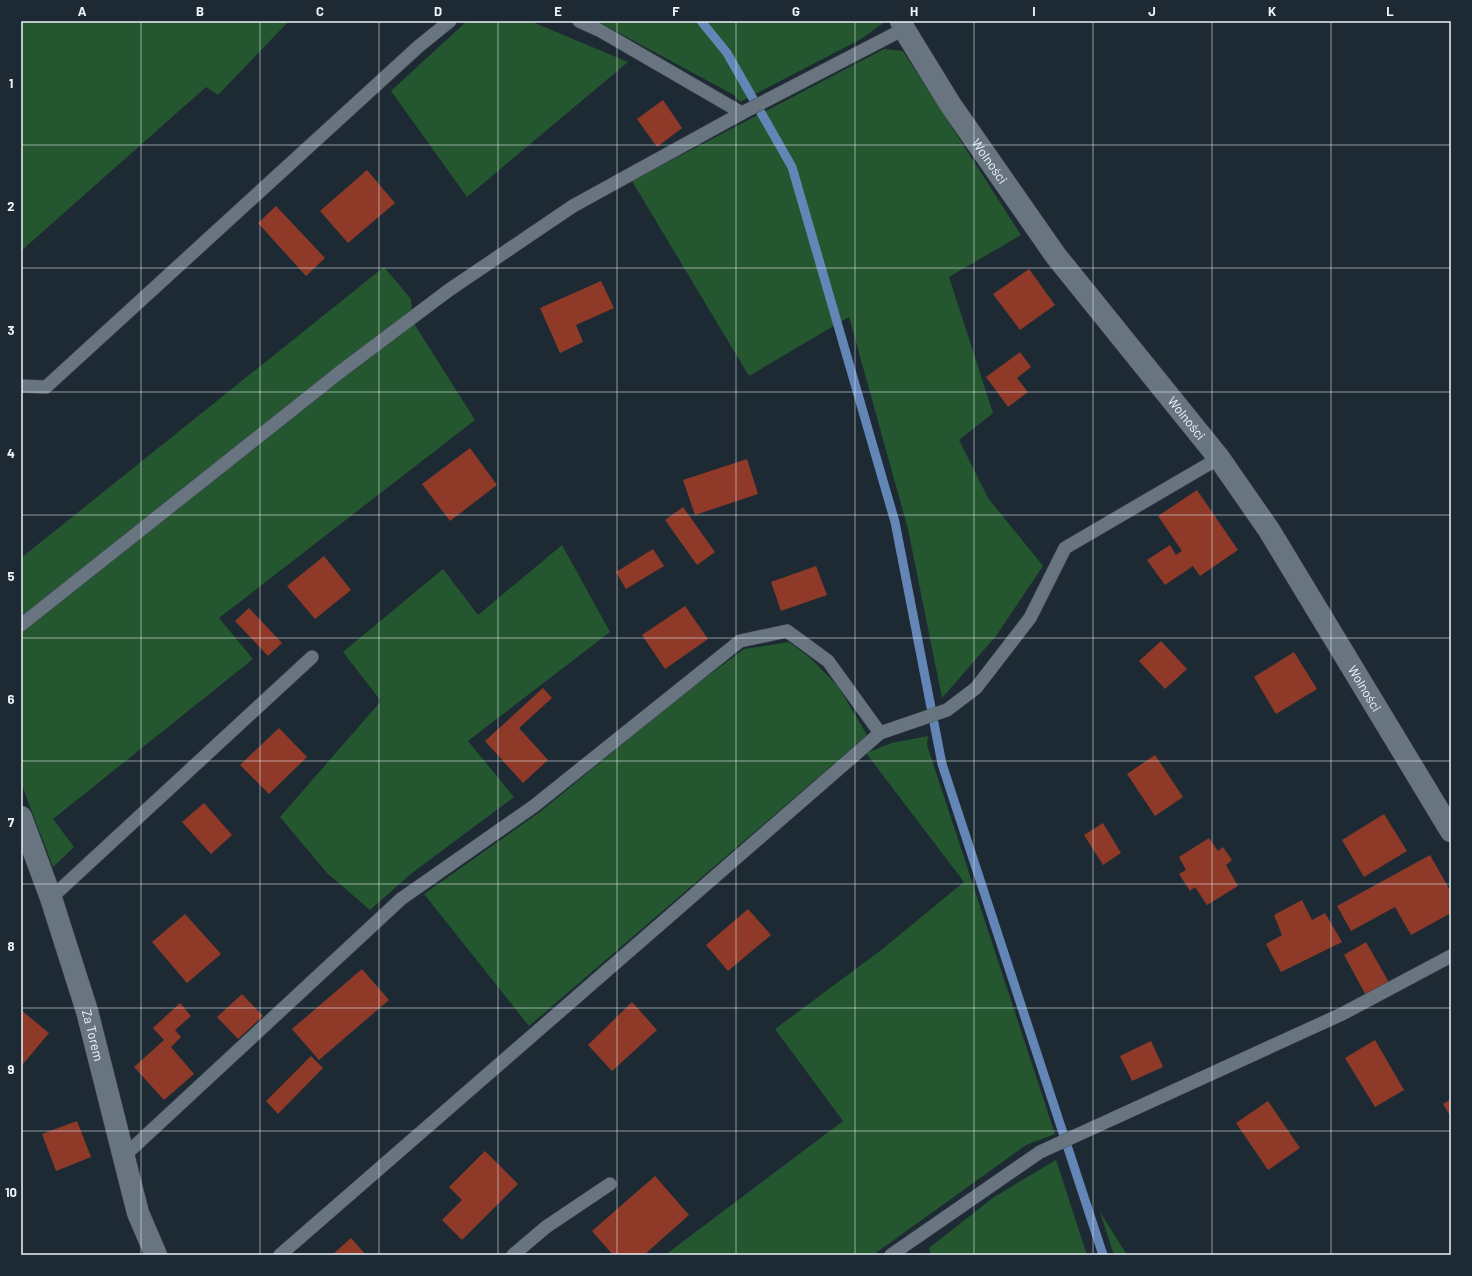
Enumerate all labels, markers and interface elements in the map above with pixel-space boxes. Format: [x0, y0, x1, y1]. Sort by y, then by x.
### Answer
text: A [78, 3, 87, 19]
text: B [196, 3, 204, 19]
text: C [316, 3, 324, 19]
text: D [434, 3, 442, 19]
text: E [554, 3, 562, 19]
text: F [672, 3, 680, 19]
text: G [792, 3, 800, 19]
text: H [910, 3, 918, 19]
text: I [1032, 3, 1036, 19]
text: J [1148, 3, 1156, 19]
text: K [1268, 3, 1276, 19]
text: L [1386, 3, 1394, 19]
text: 1 [9, 75, 13, 91]
street label: Wolności [969, 135, 1011, 187]
text: 2 [7, 198, 15, 214]
text: 3 [7, 322, 15, 338]
street label: Wolności [1164, 393, 1209, 443]
text: 4 [7, 445, 15, 461]
text: 5 [7, 568, 15, 584]
street label: Wolności [1345, 662, 1385, 714]
text: 6 [8, 691, 15, 707]
text: 7 [8, 814, 15, 830]
text: 8 [7, 938, 15, 954]
street label: Za Torem [79, 1008, 107, 1063]
text: 9 [8, 1061, 15, 1077]
text: 10 [5, 1184, 17, 1200]

